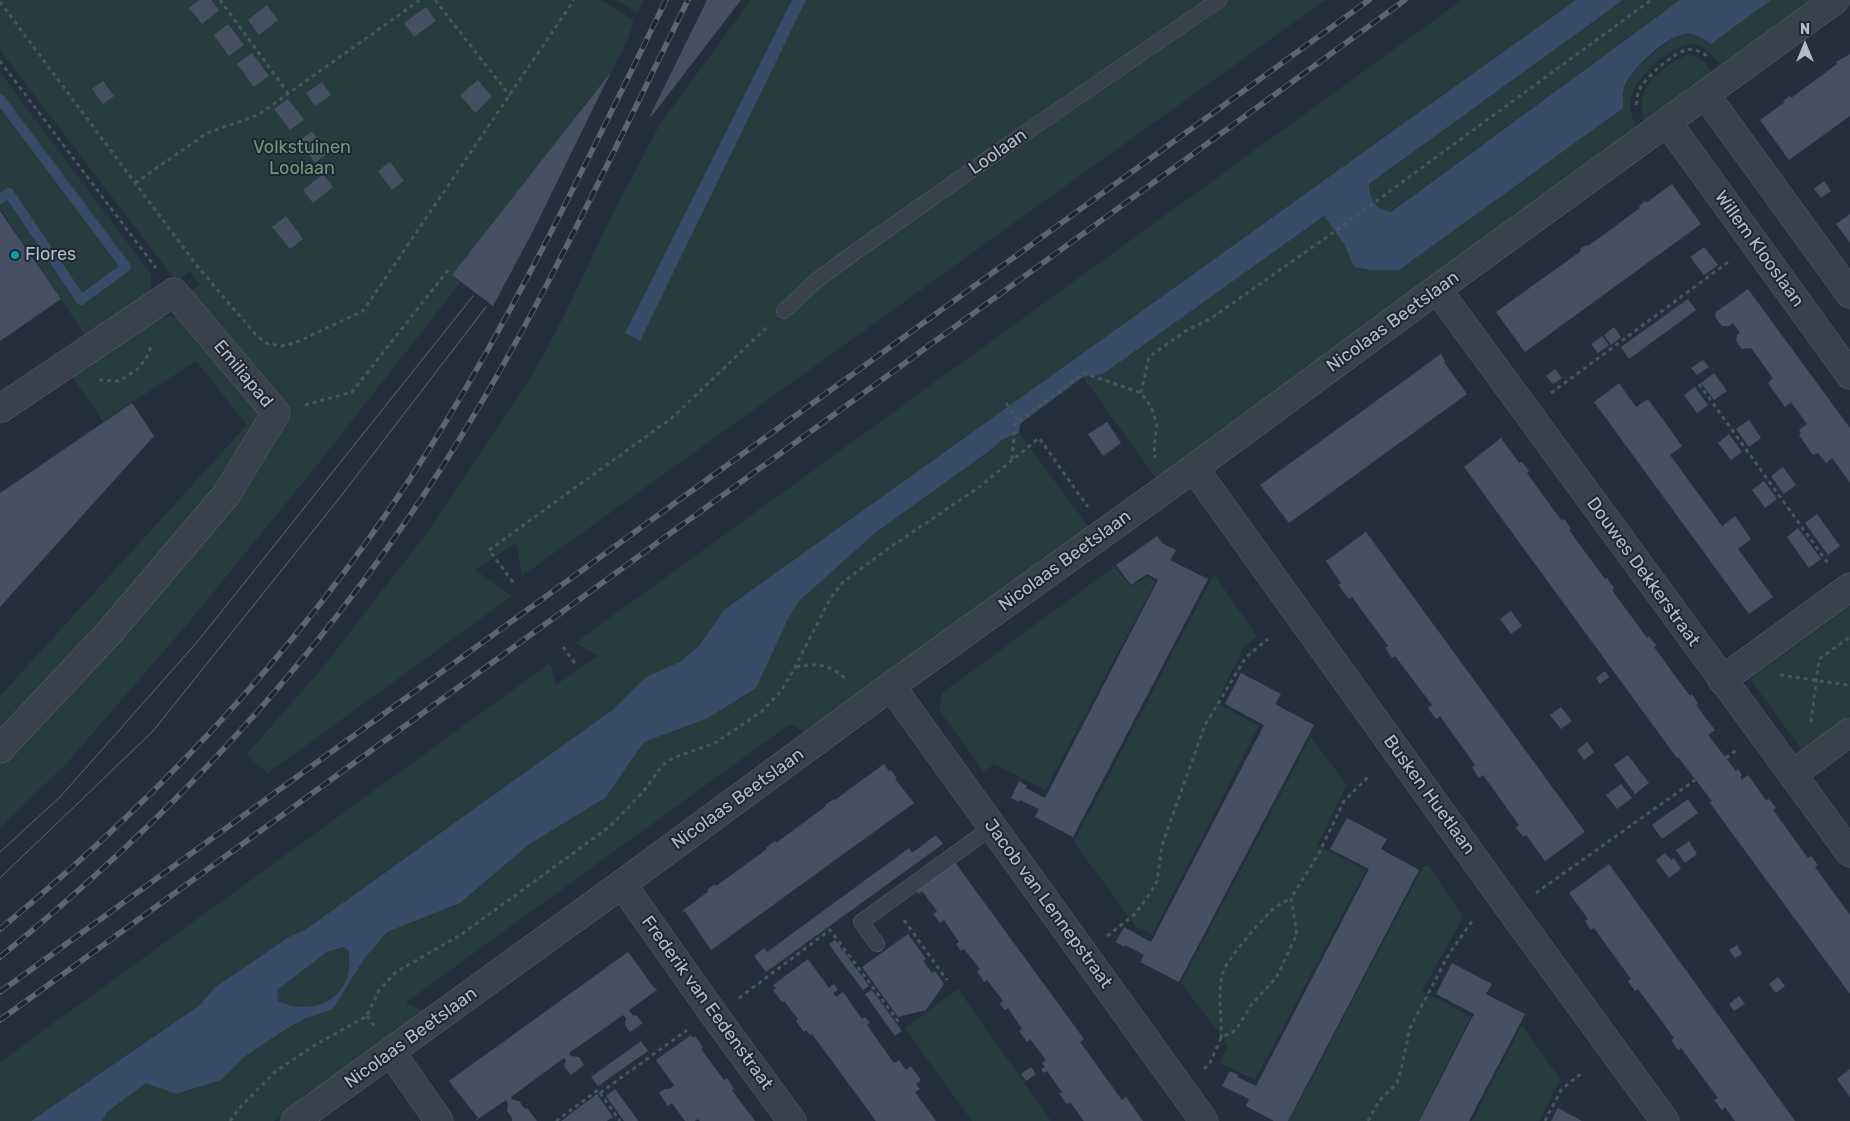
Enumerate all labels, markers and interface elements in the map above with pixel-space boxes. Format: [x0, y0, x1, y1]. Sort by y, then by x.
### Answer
north arrow [1780, 20, 1830, 70]
text: N [1800, 21, 1810, 38]
street label: Loolaan [965, 124, 1031, 180]
park label: Volkstuinen Loolaan [253, 137, 351, 180]
street label: Willem Klooslaan [1710, 187, 1808, 311]
place label: Flores [25, 244, 76, 266]
marker: Flores [9, 249, 21, 261]
street label: Nicolaas Beetslaan [1323, 267, 1463, 377]
street label: Emiliapad [209, 336, 277, 412]
street label: Douwes Dekkerstraat [1582, 493, 1704, 651]
street label: Nicolaas Beetslaan [995, 506, 1135, 616]
street label: Busken Huetlaan [1378, 731, 1480, 859]
street label: Nicolaas Beetslaan [668, 744, 808, 854]
street label: Jacob van Lennepstraat [979, 815, 1117, 993]
street label: Frederik van Eedenstraat [637, 912, 777, 1094]
street label: Nicolaas Beetslaan [341, 983, 481, 1093]

